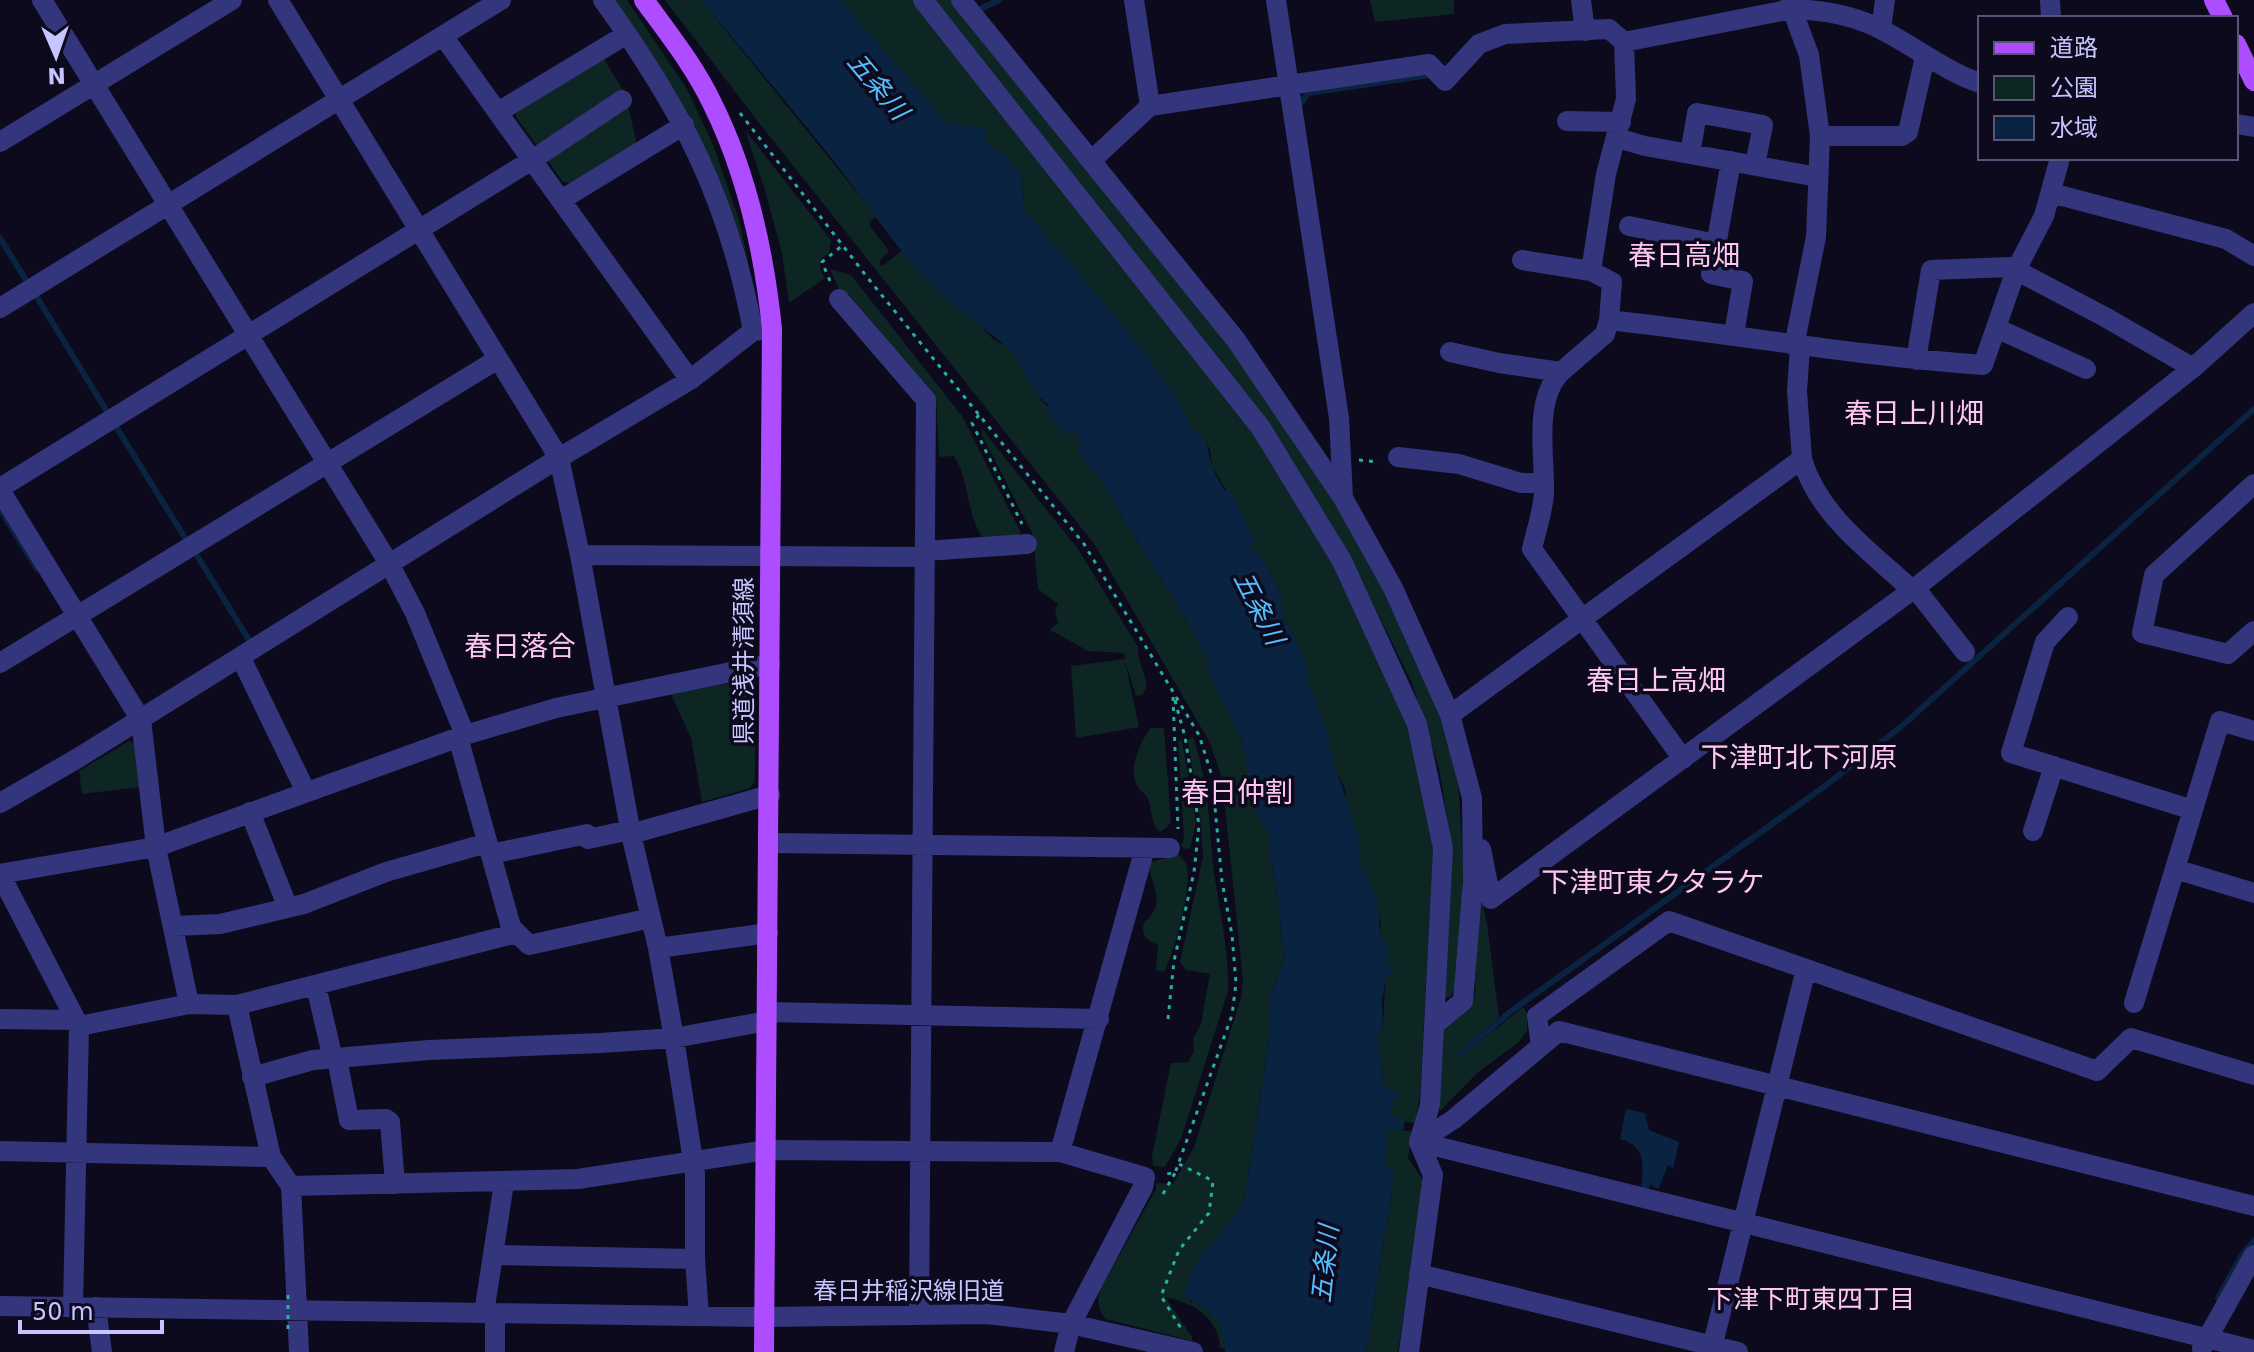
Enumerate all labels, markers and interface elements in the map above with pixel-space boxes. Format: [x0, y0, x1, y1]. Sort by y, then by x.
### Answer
north arrow [16, 16, 96, 96]
legend [1978, 16, 2238, 160]
text: 道路 [2050, 34, 2098, 62]
water label: 五条川 [841, 46, 916, 128]
text: N [47, 63, 66, 88]
text: 公園 [2050, 74, 2098, 102]
text: 水域 [2050, 114, 2098, 142]
district label: 春日高畑 [1628, 239, 1740, 272]
district label: 春日上川畑 [1844, 397, 1984, 430]
water label: 五条川 [1228, 566, 1291, 652]
street label: 県道浅井清須線 [730, 577, 758, 745]
district label: 春日落合 [464, 630, 576, 663]
district label: 春日上高畑 [1586, 664, 1726, 697]
district label: 下津町北下河原 [1701, 741, 1897, 774]
district label: 春日仲割 [1181, 776, 1293, 809]
district label: 下津町東クタラケ [1542, 866, 1764, 899]
water label: 五条川 [1306, 1221, 1344, 1304]
street label: 春日井稲沢線旧道 [813, 1277, 1005, 1305]
scale bar [20, 1284, 162, 1334]
district label: 下津下町東四丁目 [1707, 1284, 1915, 1314]
text: 50 m [32, 1298, 94, 1326]

